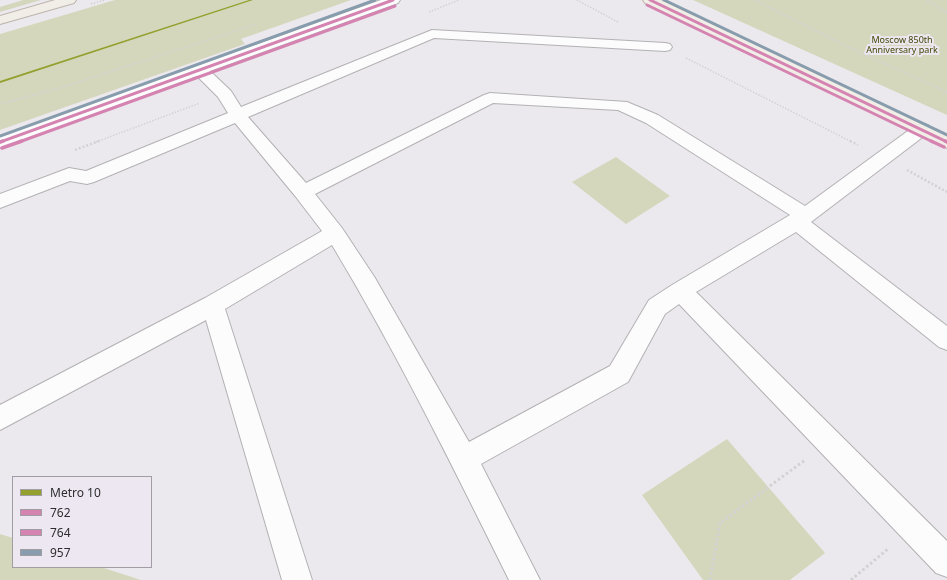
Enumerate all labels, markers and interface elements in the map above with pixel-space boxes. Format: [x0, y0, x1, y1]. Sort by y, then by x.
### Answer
park label: Moscow 850th Anniversary park [866, 35, 938, 56]
legend [12, 476, 152, 568]
text: Metro 10 [50, 484, 101, 501]
text: 762 [50, 504, 71, 521]
text: 764 [50, 524, 71, 541]
text: 957 [50, 544, 71, 561]

